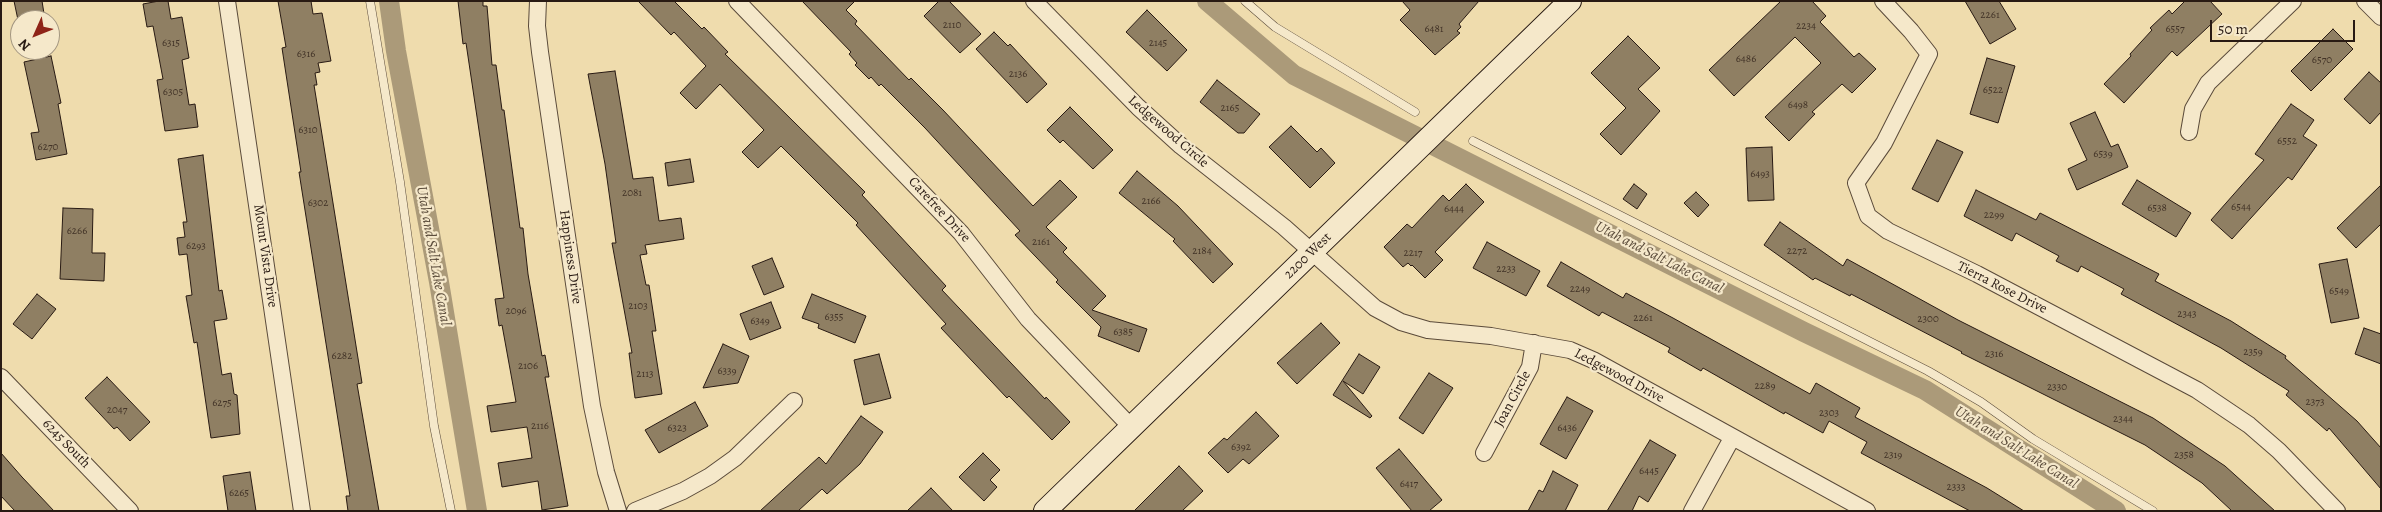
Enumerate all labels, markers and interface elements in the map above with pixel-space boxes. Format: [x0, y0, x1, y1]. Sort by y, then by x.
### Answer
house number: 2261 [1980, 8, 2000, 22]
north arrow [10, 10, 60, 60]
scale bar [2212, 10, 2357, 42]
house number: 2110 [943, 18, 961, 32]
house number: 2234 [1796, 19, 1816, 33]
text: 50 m [2218, 19, 2248, 39]
house number: 6481 [1424, 22, 1444, 36]
house number: 6557 [2165, 22, 2185, 36]
text: N [14, 35, 35, 55]
house number: 6315 [162, 36, 180, 50]
house number: 2145 [1149, 36, 1167, 50]
house number: 6316 [297, 47, 315, 61]
house number: 6486 [1736, 52, 1756, 66]
house number: 6570 [2312, 53, 2332, 67]
house number: 2136 [1009, 67, 1027, 81]
house number: 6522 [1983, 83, 2003, 97]
house number: 6305 [163, 85, 183, 99]
street label: Ledgewood Circle [1124, 92, 1212, 172]
house number: 6498 [1788, 98, 1808, 112]
house number: 2165 [1221, 101, 1239, 115]
house number: 6310 [298, 123, 318, 137]
house number: 6552 [2277, 134, 2297, 148]
house number: 6270 [38, 140, 58, 154]
house number: 6539 [2093, 147, 2113, 161]
house number: 6493 [1750, 167, 1770, 181]
street label: Carefree Drive [904, 174, 974, 246]
water label: Utah and Salt Lake Canal [412, 185, 454, 327]
house number: 2081 [622, 186, 642, 200]
house number: 2166 [1141, 194, 1161, 208]
house number: 6302 [308, 196, 328, 210]
house number: 6544 [2231, 200, 2251, 214]
house number: 6538 [2147, 201, 2167, 215]
house number: 6444 [1444, 202, 1464, 216]
street label: Mount Vista Drive [249, 203, 281, 309]
house number: 2299 [1984, 208, 2004, 222]
street label: Happiness Drive [555, 209, 585, 305]
water label: Utah and Salt Lake Canal [1592, 218, 1726, 298]
house number: 6266 [67, 224, 87, 238]
street label: 2200 West [1281, 229, 1335, 283]
house number: 2161 [1032, 235, 1050, 249]
house number: 6293 [186, 239, 206, 253]
house number: 2184 [1192, 244, 1212, 258]
house number: 2272 [1787, 244, 1807, 258]
house number: 2217 [1404, 246, 1422, 260]
street label: Tierra Rose Drive [1954, 258, 2050, 318]
house number: 2233 [1496, 262, 1516, 276]
house number: 2249 [1570, 282, 1590, 296]
house number: 6549 [2329, 284, 2349, 298]
house number: 2103 [628, 299, 648, 313]
house number: 2096 [505, 304, 527, 318]
house number: 2343 [2177, 307, 2197, 321]
house number: 6355 [824, 310, 844, 324]
house number: 2261 [1633, 311, 1653, 325]
house number: 2300 [1917, 312, 1939, 326]
house number: 6349 [750, 314, 770, 328]
house number: 6385 [1113, 325, 1133, 339]
street label: Ledgewood Drive [1571, 345, 1667, 407]
house number: 2359 [2243, 345, 2263, 359]
house number: 2316 [1985, 347, 2003, 361]
house number: 6282 [332, 349, 352, 363]
house number: 2106 [518, 359, 538, 373]
house number: 6339 [717, 364, 737, 378]
house number: 2113 [636, 367, 654, 381]
street label: Joan Circle [1491, 368, 1535, 430]
house number: 2289 [1755, 379, 1775, 393]
house number: 2330 [2047, 380, 2067, 394]
house number: 2373 [2306, 395, 2324, 409]
house number: 6275 [212, 396, 232, 410]
house number: 2047 [107, 403, 127, 417]
water label: Utah and Salt Lake Canal [1951, 403, 2081, 493]
house number: 2303 [1819, 406, 1839, 420]
house number: 2344 [2113, 412, 2133, 426]
street label: 6245 South [38, 416, 94, 472]
house number: 2116 [531, 419, 549, 433]
house number: 6323 [667, 421, 687, 435]
house number: 6436 [1557, 421, 1577, 435]
house number: 6392 [1231, 440, 1251, 454]
house number: 2319 [1884, 448, 1902, 462]
house number: 2358 [2174, 448, 2194, 462]
house number: 6445 [1639, 464, 1659, 478]
house number: 6417 [1400, 477, 1418, 491]
house number: 2333 [1947, 480, 1965, 494]
house number: 6265 [229, 486, 249, 500]

